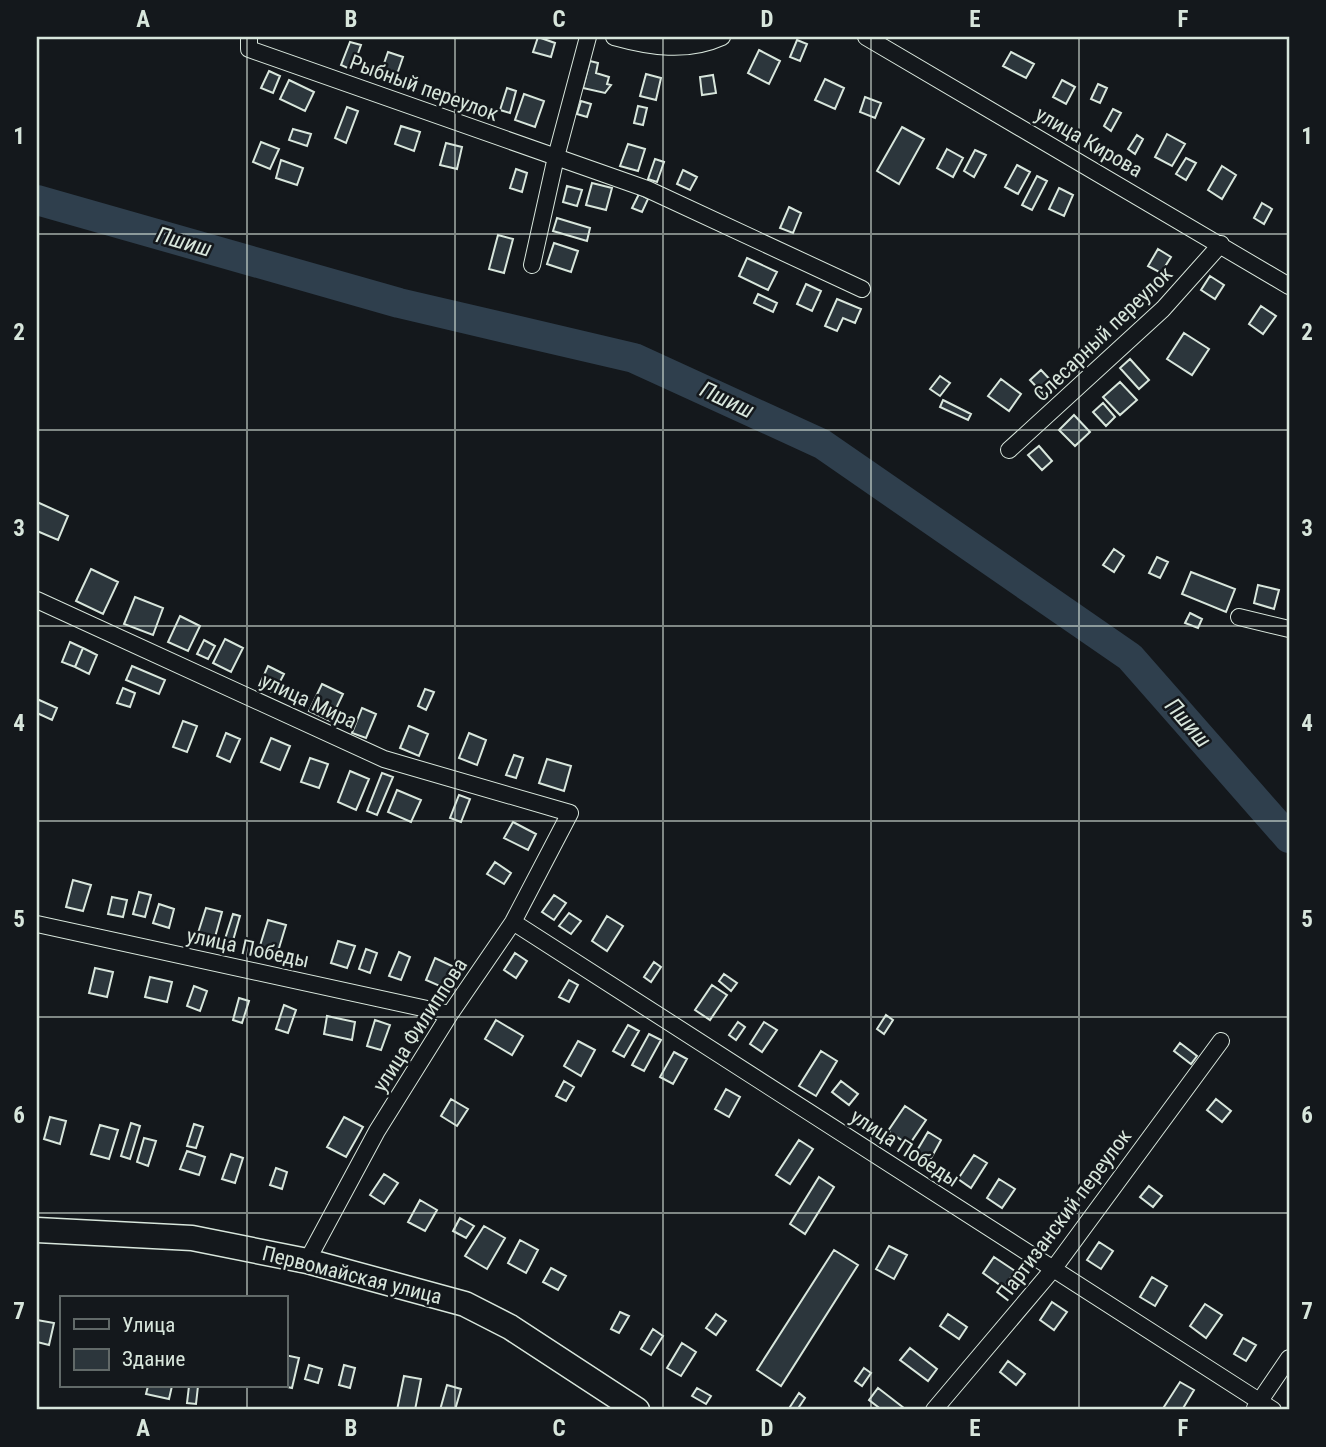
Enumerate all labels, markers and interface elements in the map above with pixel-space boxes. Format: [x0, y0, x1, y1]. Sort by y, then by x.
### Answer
text: A [136, 6, 150, 33]
text: B [345, 6, 357, 33]
text: C [552, 6, 566, 33]
text: D [761, 6, 774, 33]
text: E [969, 6, 981, 33]
text: F [1178, 6, 1189, 33]
street label: Рыбный переулок [346, 50, 502, 126]
street label: улица Кирова [1031, 102, 1147, 182]
text: 1 [13, 123, 25, 150]
text: 1 [1301, 123, 1313, 150]
water label: Пшиш [153, 221, 215, 263]
street label: Слесарный переулок [1029, 262, 1177, 406]
text: 2 [13, 319, 25, 346]
text: 2 [1301, 319, 1313, 346]
water label: Пшиш [696, 376, 758, 424]
text: 3 [13, 515, 25, 542]
text: 3 [1301, 515, 1313, 542]
street label: улица Мира [257, 668, 361, 734]
water label: Пшиш [1159, 693, 1217, 753]
text: 4 [13, 710, 25, 737]
text: 4 [1301, 710, 1313, 737]
text: 5 [13, 906, 25, 933]
text: 5 [1301, 906, 1313, 933]
street label: улица Победы [184, 923, 312, 973]
street label: улица Филиппова [368, 954, 472, 1096]
text: 6 [13, 1102, 25, 1129]
text: 6 [1301, 1102, 1313, 1129]
street label: улица Победы [846, 1104, 964, 1192]
street label: Партизанский переулок [992, 1124, 1136, 1306]
street label: Первомайская улица [260, 1241, 444, 1309]
legend [60, 1296, 287, 1388]
text: 7 [13, 1298, 25, 1325]
text: 7 [1301, 1298, 1313, 1325]
text: Улица [122, 1313, 175, 1337]
text: Здание [122, 1347, 186, 1371]
text: A [136, 1415, 150, 1442]
text: B [345, 1415, 357, 1442]
text: C [552, 1415, 566, 1442]
text: D [761, 1415, 774, 1442]
text: E [969, 1415, 981, 1442]
text: F [1178, 1415, 1189, 1442]

